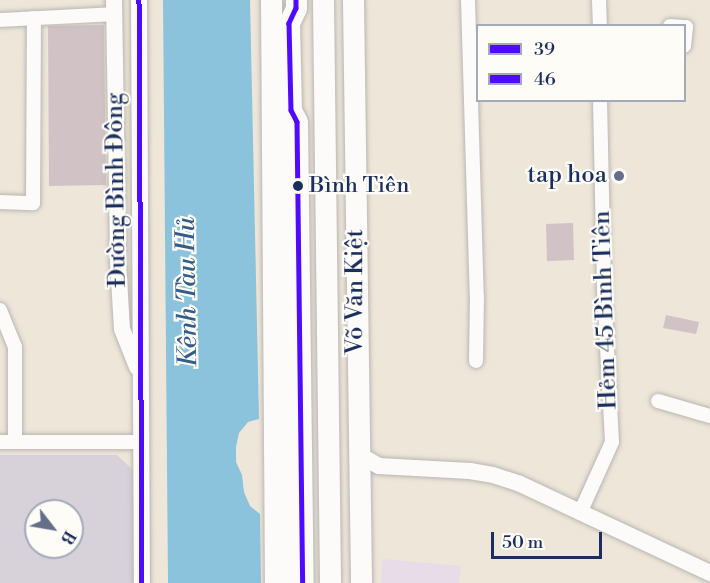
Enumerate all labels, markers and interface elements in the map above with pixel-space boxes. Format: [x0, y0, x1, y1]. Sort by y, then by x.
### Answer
legend [476, 24, 686, 102]
text: 39 [534, 38, 555, 61]
text: 46 [534, 68, 556, 91]
street label: Đường Bình Đông [101, 92, 133, 288]
place label: tap hoa [527, 162, 607, 190]
marker: tap hoa [612, 169, 626, 183]
place label: Bình Tiên [309, 173, 409, 199]
marker: Bình Tiên [292, 180, 304, 192]
street label: Hẻm 45 Bình Tiên [588, 210, 624, 410]
water label: Kênh Tàu Hủ [171, 217, 205, 367]
street label: Võ Văn Kiệt [342, 229, 370, 355]
north arrow [24, 499, 84, 559]
scale bar [494, 520, 605, 558]
text: B [56, 527, 79, 548]
text: 50 m [502, 531, 543, 554]

